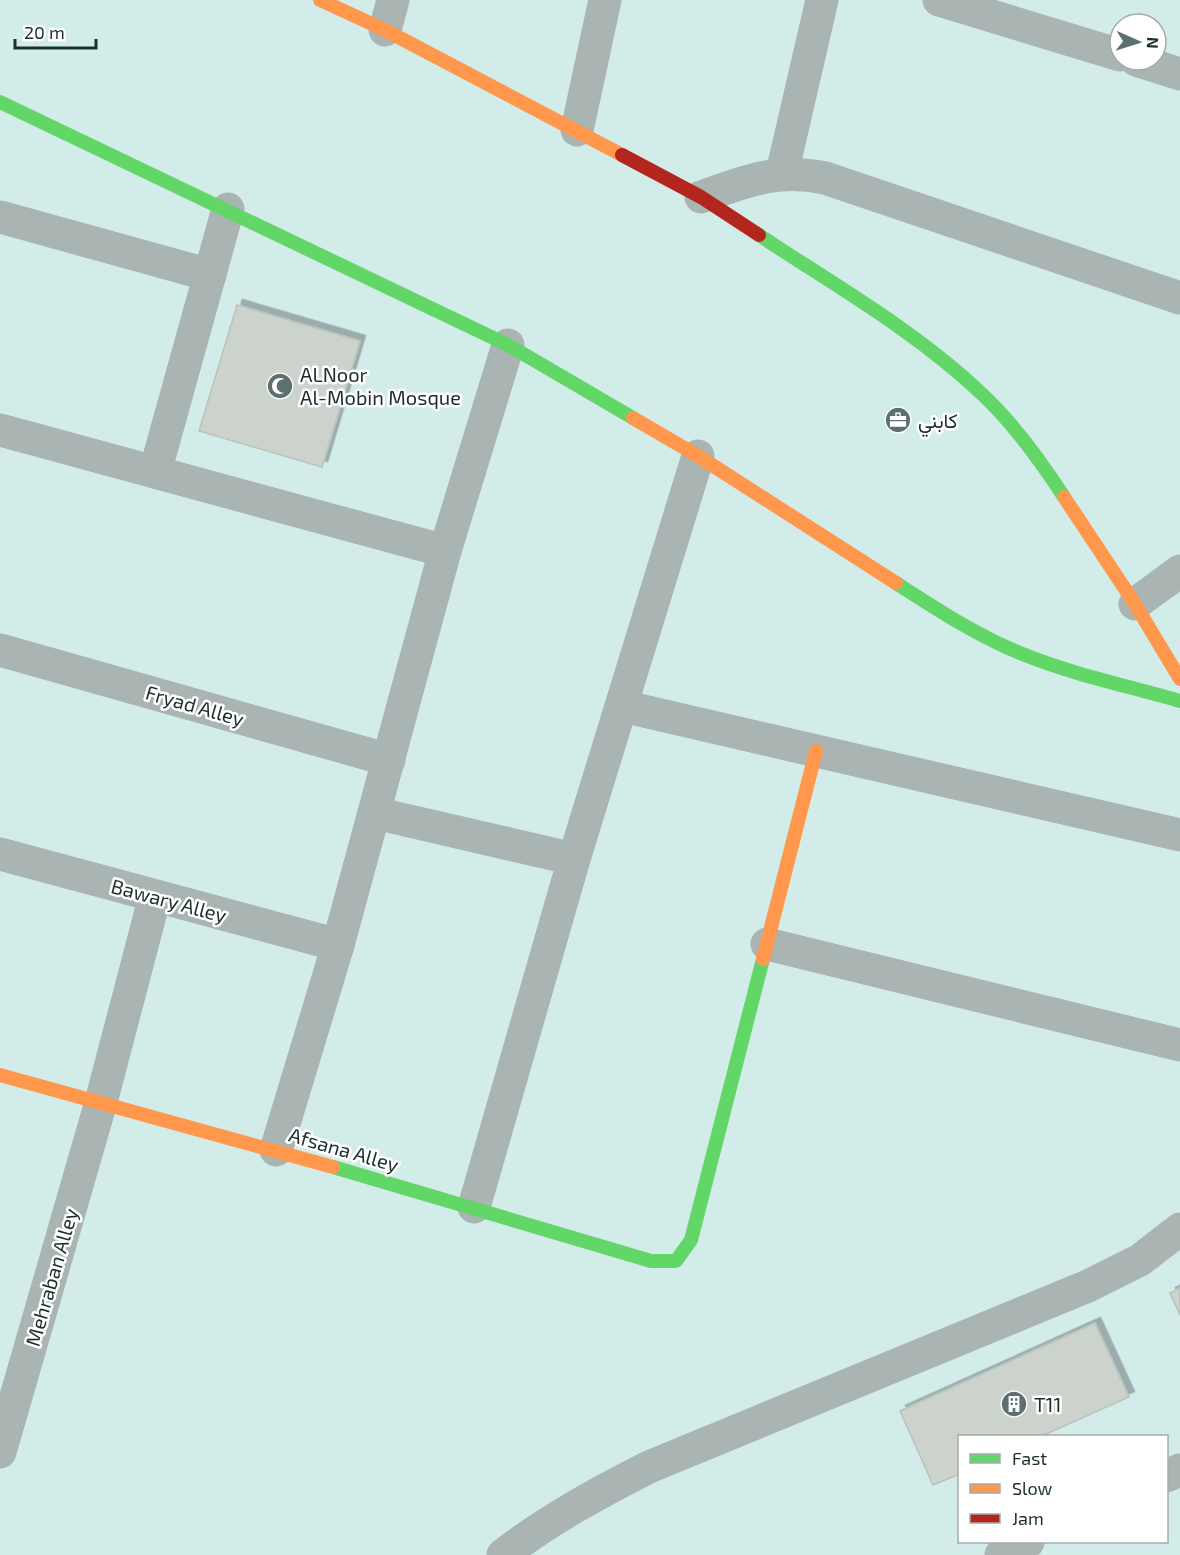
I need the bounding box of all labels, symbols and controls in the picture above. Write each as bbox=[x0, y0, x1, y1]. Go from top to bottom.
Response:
scale bar bbox=[15, 12, 96, 50]
north arrow bbox=[1108, 12, 1168, 72]
text: 20 m bbox=[24, 21, 65, 43]
text: N bbox=[1144, 37, 1163, 49]
place label: ALNoor Al-Mobin Mosque bbox=[300, 362, 461, 409]
mosque icon: ALNoor Al-Mobin Mosque bbox=[265, 371, 295, 401]
office icon: كابني bbox=[883, 405, 913, 435]
place label: كابني bbox=[918, 408, 958, 438]
street label: Fryad Alley bbox=[143, 680, 247, 731]
street label: Bawary Alley bbox=[109, 873, 230, 927]
street label: Afsana Alley bbox=[286, 1122, 402, 1176]
street label: Mehraban Alley bbox=[20, 1205, 82, 1349]
building icon: T11 bbox=[999, 1389, 1029, 1419]
place label: T11 bbox=[1034, 1392, 1062, 1416]
legend bbox=[958, 1435, 1168, 1543]
text: Fast bbox=[1012, 1447, 1047, 1469]
text: Slow bbox=[1012, 1477, 1053, 1499]
text: Jam bbox=[1012, 1507, 1044, 1529]

